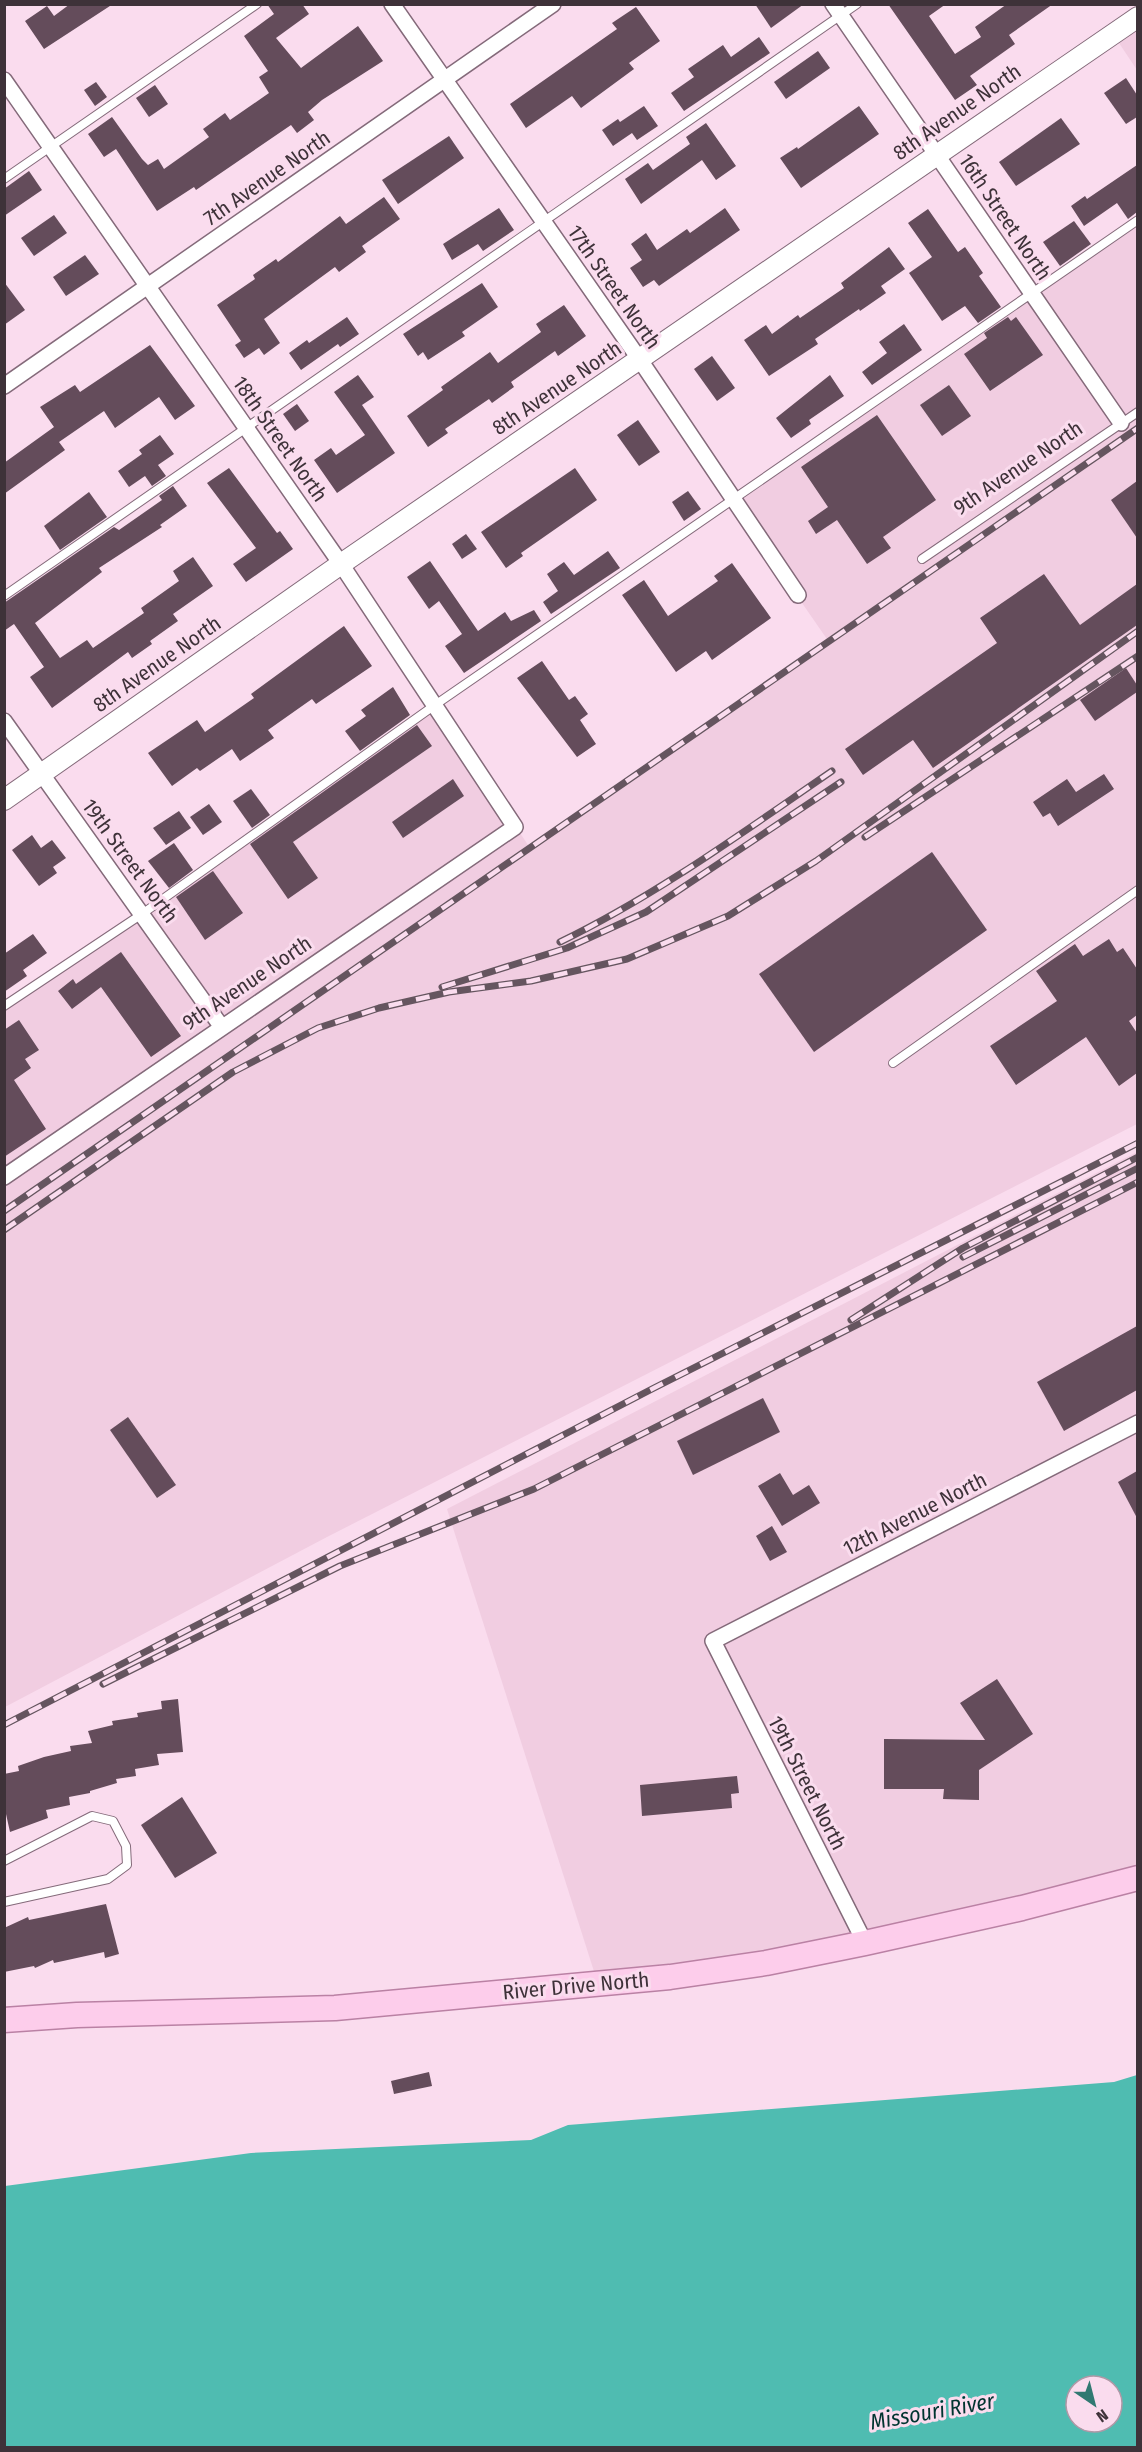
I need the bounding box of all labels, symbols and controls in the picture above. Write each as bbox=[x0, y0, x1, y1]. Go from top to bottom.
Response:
street label: 8th Avenue North bbox=[888, 58, 1026, 166]
street label: 7th Avenue North bbox=[199, 125, 335, 231]
street label: 16th Street North bbox=[953, 149, 1057, 285]
street label: 17th Street North bbox=[562, 220, 666, 354]
street label: 8th Avenue North bbox=[487, 335, 627, 441]
street label: 18th Street North bbox=[227, 371, 333, 507]
street label: 9th Avenue North bbox=[948, 415, 1088, 521]
street label: 8th Avenue North bbox=[88, 610, 226, 718]
street label: 19th Street North bbox=[76, 794, 184, 928]
street label: 9th Avenue North bbox=[177, 930, 317, 1036]
street label: 12th Avenue North bbox=[839, 1467, 991, 1561]
street label: 19th Street North bbox=[762, 1712, 852, 1854]
street label: River Drive North bbox=[502, 1967, 650, 2005]
north arrow bbox=[1064, 2374, 1124, 2434]
water label: Missouri River bbox=[868, 2387, 998, 2436]
text: N bbox=[1093, 2405, 1112, 2426]

